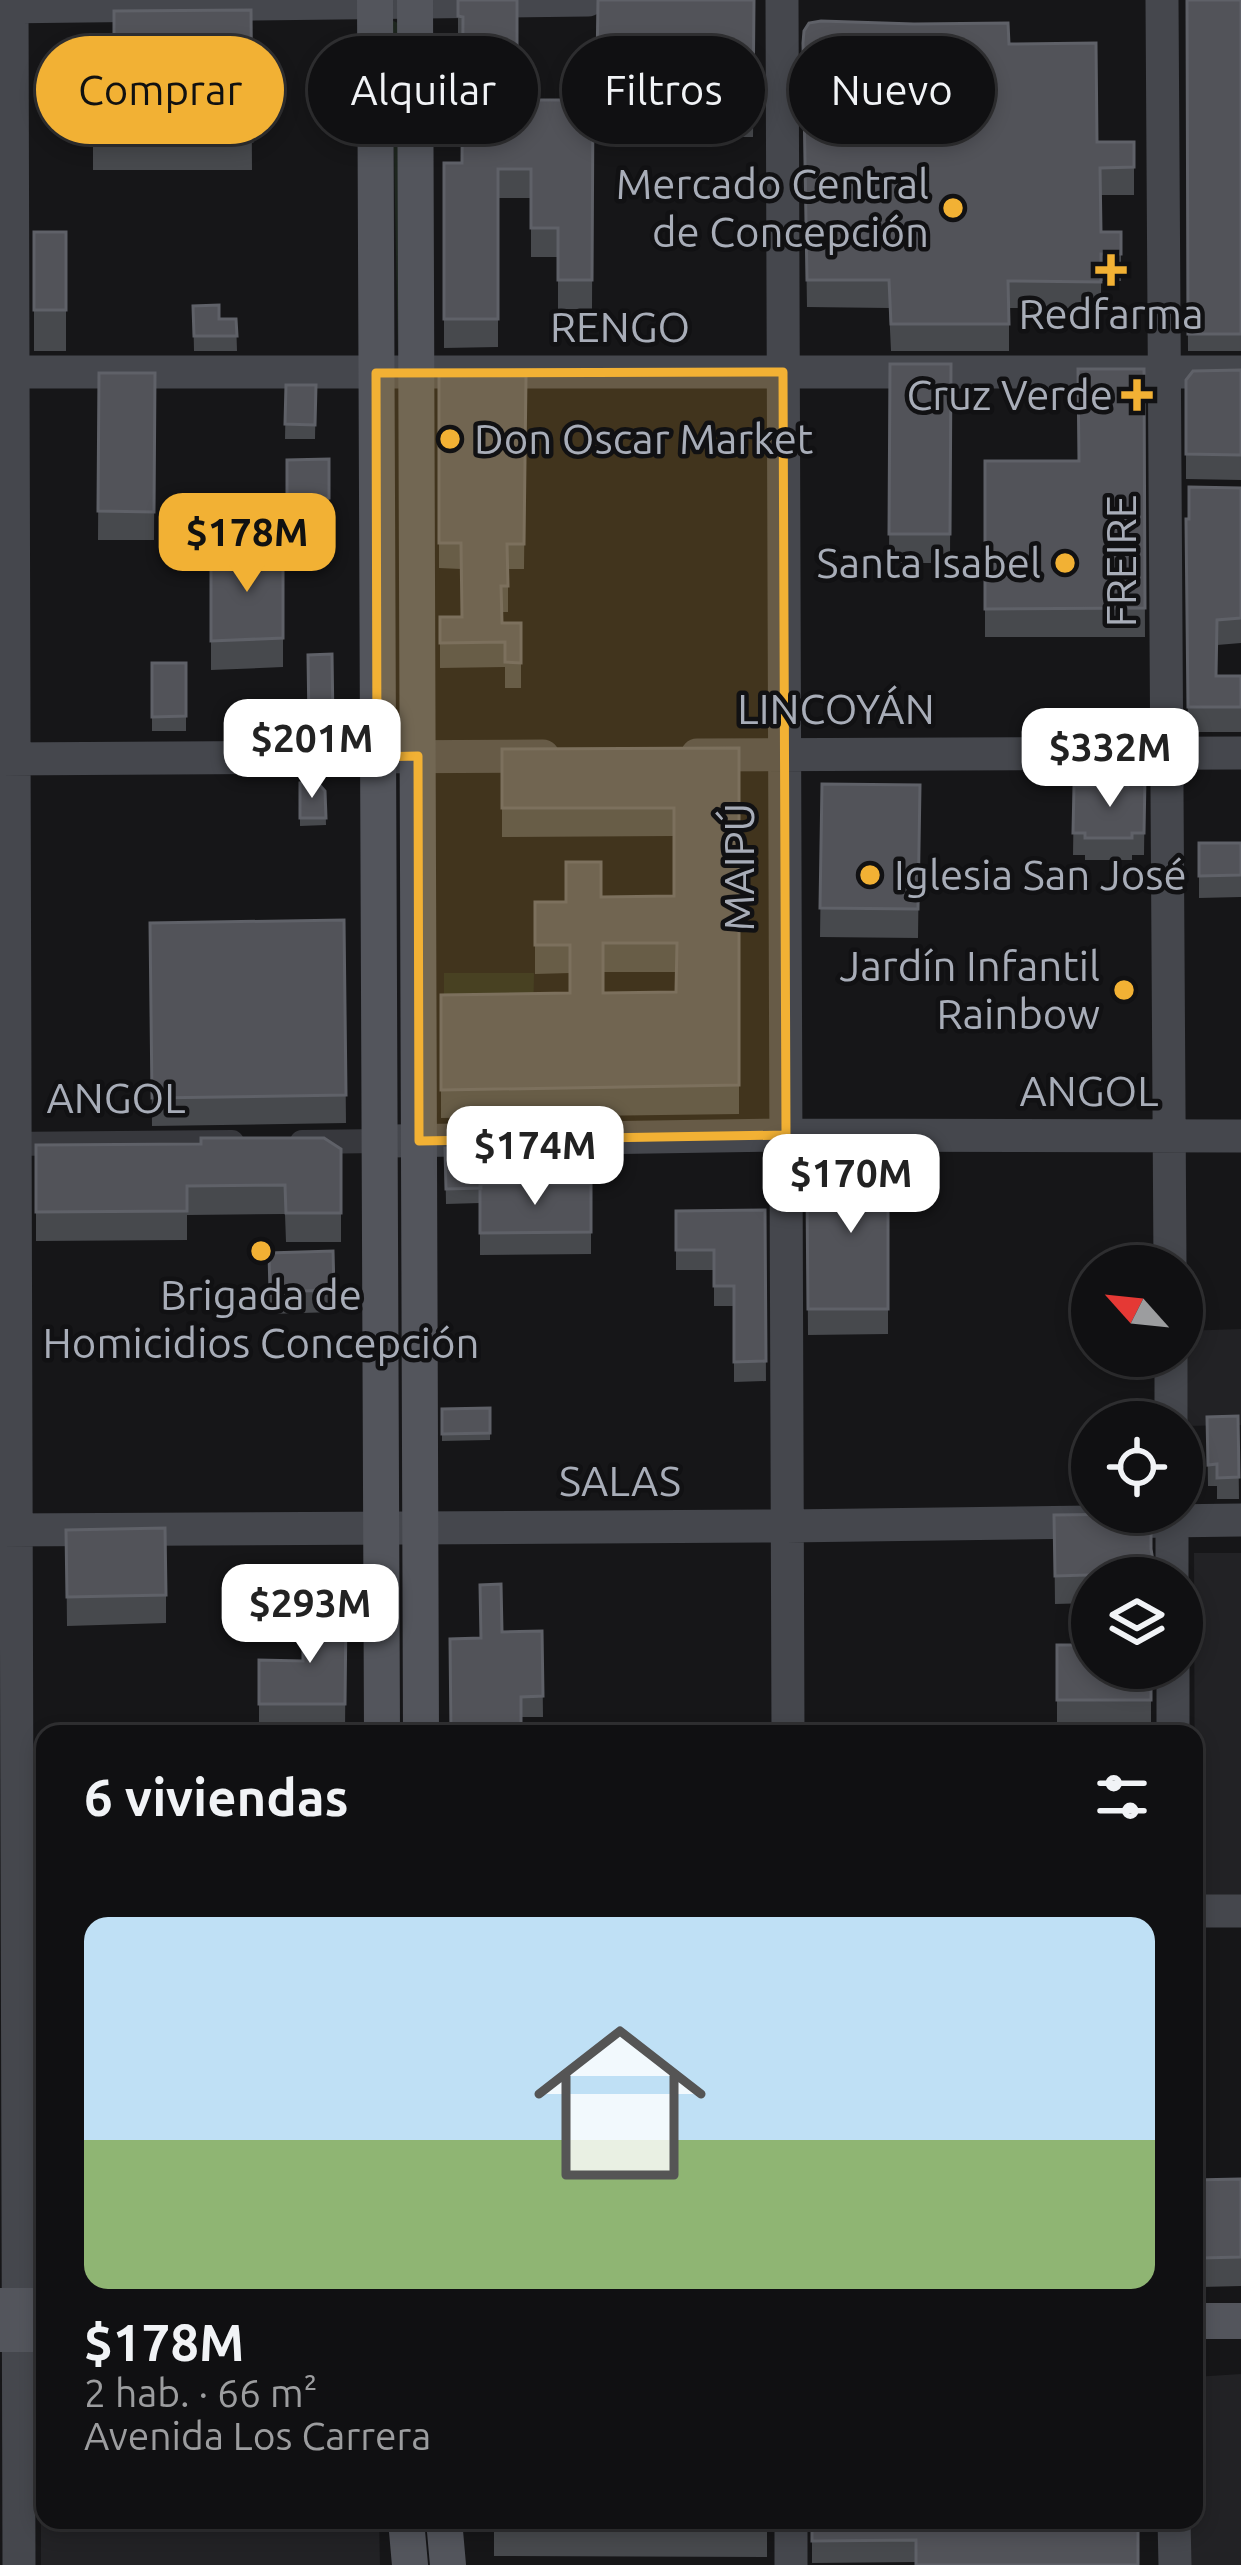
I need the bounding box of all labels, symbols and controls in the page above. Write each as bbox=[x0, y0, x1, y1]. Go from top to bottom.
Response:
chip: Comprar bbox=[36, 36, 284, 144]
chip: Alquilar bbox=[308, 36, 538, 144]
chip: Filtros bbox=[562, 36, 765, 144]
chip: Nuevo bbox=[789, 36, 995, 144]
place label: Mercado Central de Concepción bbox=[616, 160, 929, 255]
marker: Mercado Central de Concepción bbox=[940, 195, 966, 221]
marker: Redfarma bbox=[1098, 257, 1124, 283]
place label: Redfarma bbox=[1018, 290, 1204, 337]
street label: RENGO bbox=[550, 303, 690, 350]
place label: Cruz Verde bbox=[906, 371, 1113, 418]
marker: Cruz Verde bbox=[1124, 382, 1150, 408]
place label: Don Oscar Market bbox=[474, 415, 813, 462]
marker: Don Oscar Market bbox=[437, 426, 463, 452]
pin: $178M bbox=[163, 493, 331, 595]
street label: FREIRE bbox=[1097, 495, 1144, 627]
text: $178M bbox=[186, 510, 308, 553]
place label: Santa Isabel bbox=[816, 539, 1041, 586]
marker: Santa Isabel bbox=[1052, 550, 1078, 576]
street label: LINCOYÁN bbox=[737, 685, 935, 732]
pin: $201M bbox=[228, 699, 396, 801]
pin: $332M bbox=[1026, 708, 1194, 810]
text: $201M bbox=[251, 716, 373, 759]
text: $332M bbox=[1049, 725, 1171, 768]
street label: MAIPÚ bbox=[715, 803, 762, 931]
place label: Iglesia San José bbox=[894, 851, 1187, 898]
marker: Iglesia San José bbox=[857, 862, 883, 888]
place label: Jardín Infantil Rainbow bbox=[840, 942, 1100, 1037]
marker: Jardín Infantil Rainbow bbox=[1111, 977, 1137, 1003]
street label: ANGOL bbox=[1019, 1067, 1159, 1114]
street label: ANGOL bbox=[46, 1074, 186, 1121]
pin: $174M bbox=[451, 1106, 619, 1208]
text: $174M bbox=[474, 1123, 596, 1166]
pin: $170M bbox=[767, 1134, 935, 1236]
text: $170M bbox=[790, 1151, 912, 1194]
marker: Brigada de Homicidios Concepción bbox=[248, 1238, 274, 1264]
north arrow bbox=[1071, 1245, 1203, 1377]
map controls bbox=[1071, 1245, 1203, 1689]
place label: Brigada de Homicidios Concepción bbox=[43, 1271, 479, 1366]
button: locate bbox=[1071, 1401, 1203, 1533]
street label: SALAS bbox=[559, 1457, 681, 1504]
button: layers bbox=[1071, 1557, 1203, 1689]
pin: $293M bbox=[226, 1564, 394, 1666]
text: $293M bbox=[249, 1581, 371, 1624]
icon: filters bbox=[1089, 1764, 1155, 1830]
text: 6 viviendas bbox=[84, 1768, 349, 1826]
icon: home bbox=[512, 1995, 728, 2211]
text: $178M bbox=[84, 2313, 244, 2371]
text: 2 hab. · 66 m² bbox=[84, 2371, 318, 2414]
text: Avenida Los Carrera bbox=[84, 2414, 431, 2457]

